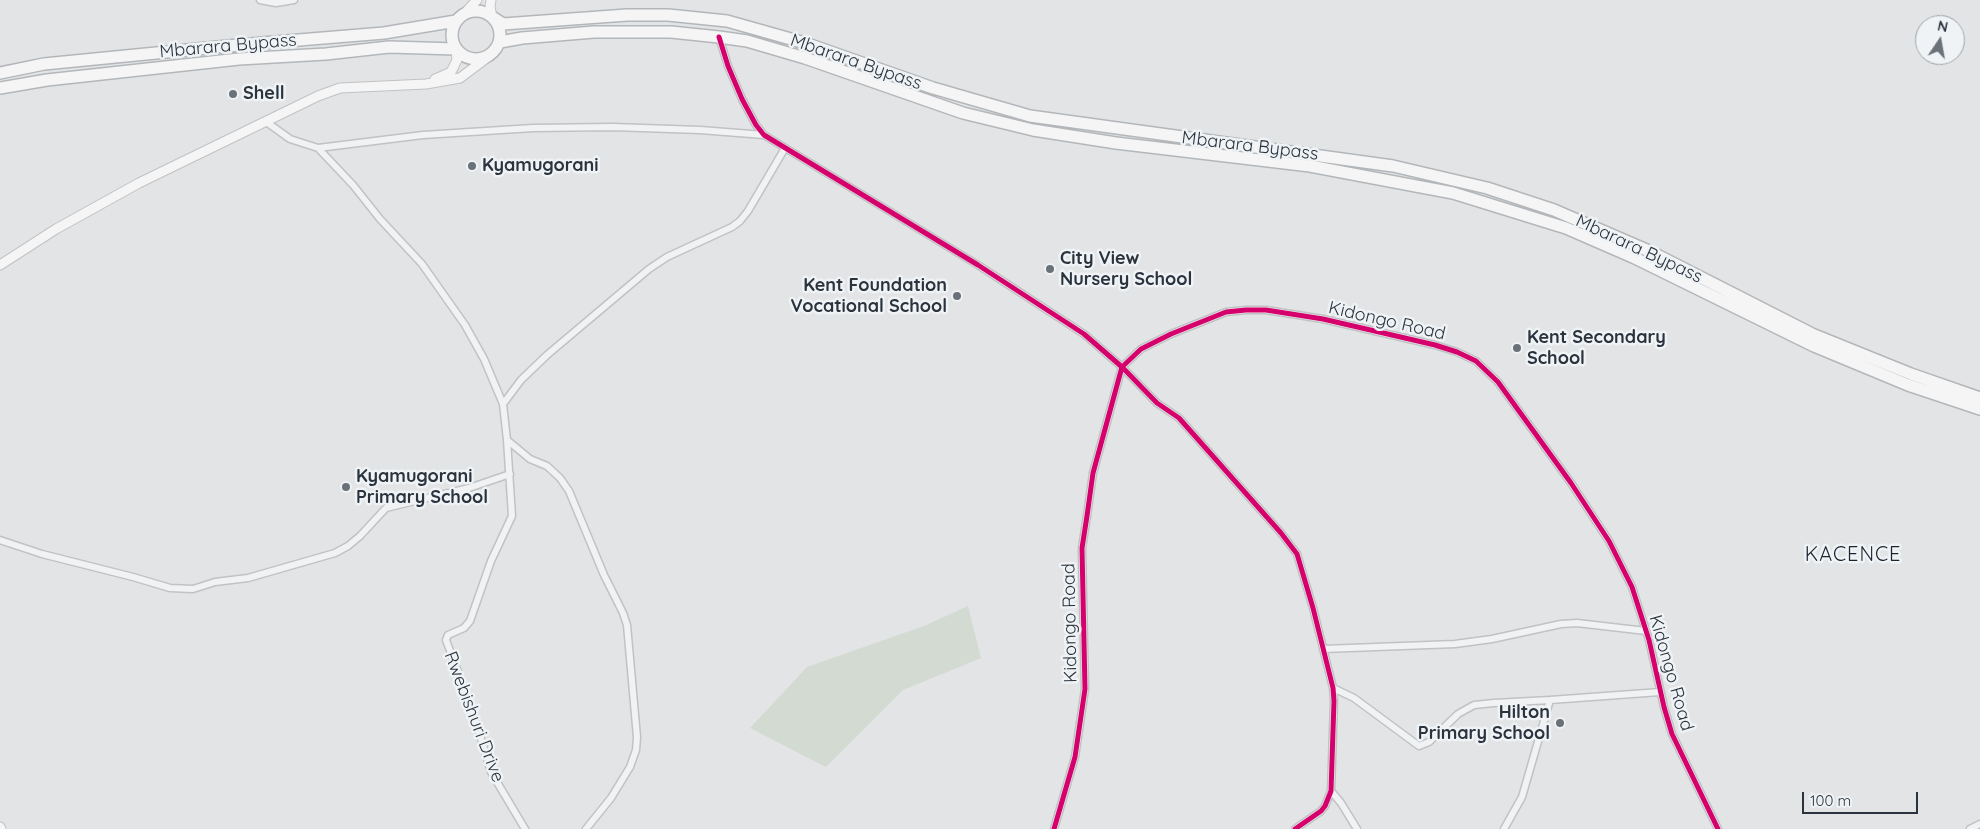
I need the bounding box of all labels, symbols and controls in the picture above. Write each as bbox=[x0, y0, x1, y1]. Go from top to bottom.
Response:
north arrow bbox=[1915, 15, 1965, 65]
text: N bbox=[1936, 16, 1950, 36]
street label: Mbarara Bypass bbox=[159, 29, 297, 63]
street label: Mbarara Bypass bbox=[787, 29, 925, 95]
place label: Shell bbox=[243, 83, 285, 105]
marker: Shell bbox=[227, 88, 239, 100]
street label: Mbarara Bypass bbox=[1180, 127, 1320, 165]
place label: Kyamugorani bbox=[482, 155, 599, 177]
marker: Kyamugorani bbox=[466, 160, 478, 172]
street label: Mbarara Bypass bbox=[1572, 210, 1706, 288]
place label: City View Nursery School bbox=[1060, 248, 1192, 290]
marker: City View Nursery School bbox=[1044, 263, 1056, 275]
place label: Kent Foundation Vocational School bbox=[791, 275, 947, 318]
marker: Kent Foundation Vocational School bbox=[951, 290, 963, 302]
street label: Kidongo Road bbox=[1326, 297, 1448, 345]
place label: Kent Secondary School bbox=[1527, 327, 1666, 369]
marker: Kent Secondary School bbox=[1511, 342, 1523, 354]
place label: Kyamugorani Primary School bbox=[356, 466, 488, 508]
marker: Kyamugorani Primary School bbox=[340, 481, 352, 493]
district label: KACENCE bbox=[1804, 543, 1902, 567]
street label: Kidongo Road bbox=[1058, 563, 1082, 683]
street label: Kidongo Road bbox=[1644, 613, 1698, 733]
street label: Rwebishuri Drive bbox=[439, 648, 509, 786]
place label: Hilton Primary School bbox=[1418, 702, 1550, 744]
marker: Hilton Primary School bbox=[1554, 717, 1566, 729]
scale bar bbox=[1805, 782, 1921, 814]
text: 100 m bbox=[1810, 791, 1851, 810]

